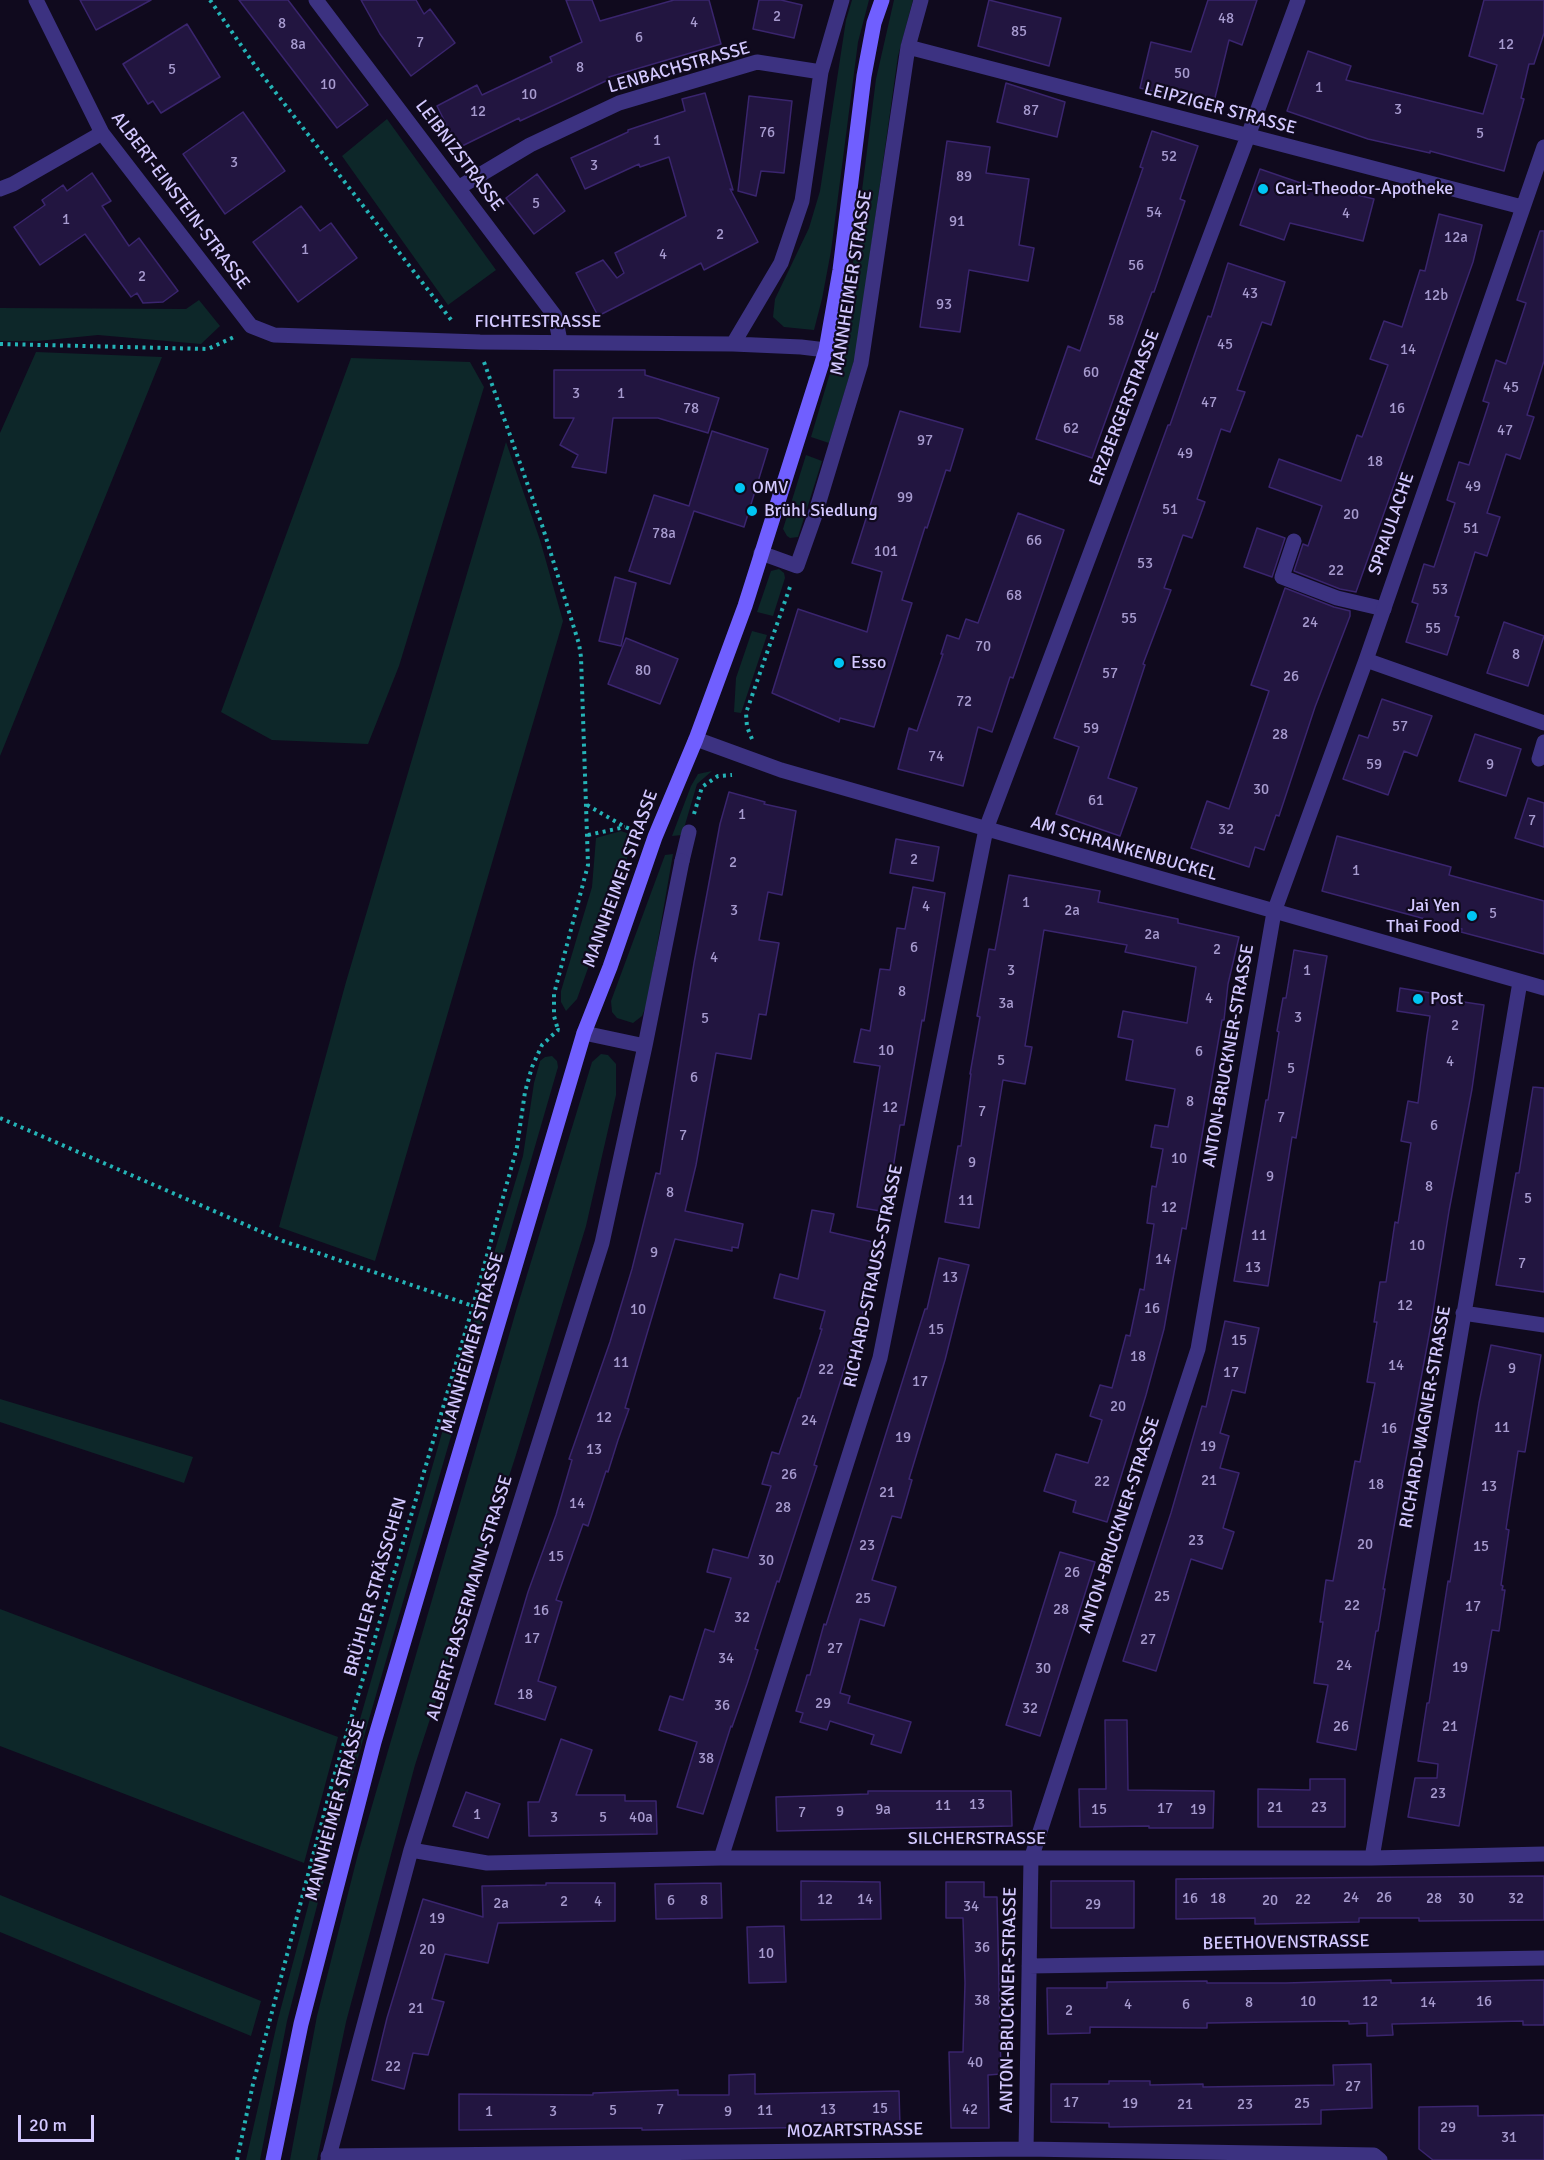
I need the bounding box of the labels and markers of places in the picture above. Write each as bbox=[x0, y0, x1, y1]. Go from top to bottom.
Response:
place label: Carl-Theodor-Apotheke bbox=[1275, 178, 1453, 200]
marker: Carl-Theodor-Apotheke bbox=[1256, 182, 1270, 196]
place label: OMV bbox=[752, 477, 788, 499]
marker: OMV bbox=[733, 481, 747, 495]
place label: Brühl Siedlung bbox=[764, 500, 878, 522]
marker: Brühl Siedlung bbox=[745, 504, 759, 518]
place label: Esso bbox=[851, 652, 886, 674]
marker: Esso bbox=[832, 656, 846, 670]
place label: Jai Yen Thai Food bbox=[1386, 895, 1460, 938]
marker: Jai Yen Thai Food bbox=[1465, 909, 1479, 923]
place label: Post bbox=[1430, 988, 1463, 1010]
marker: Post bbox=[1411, 992, 1425, 1006]

